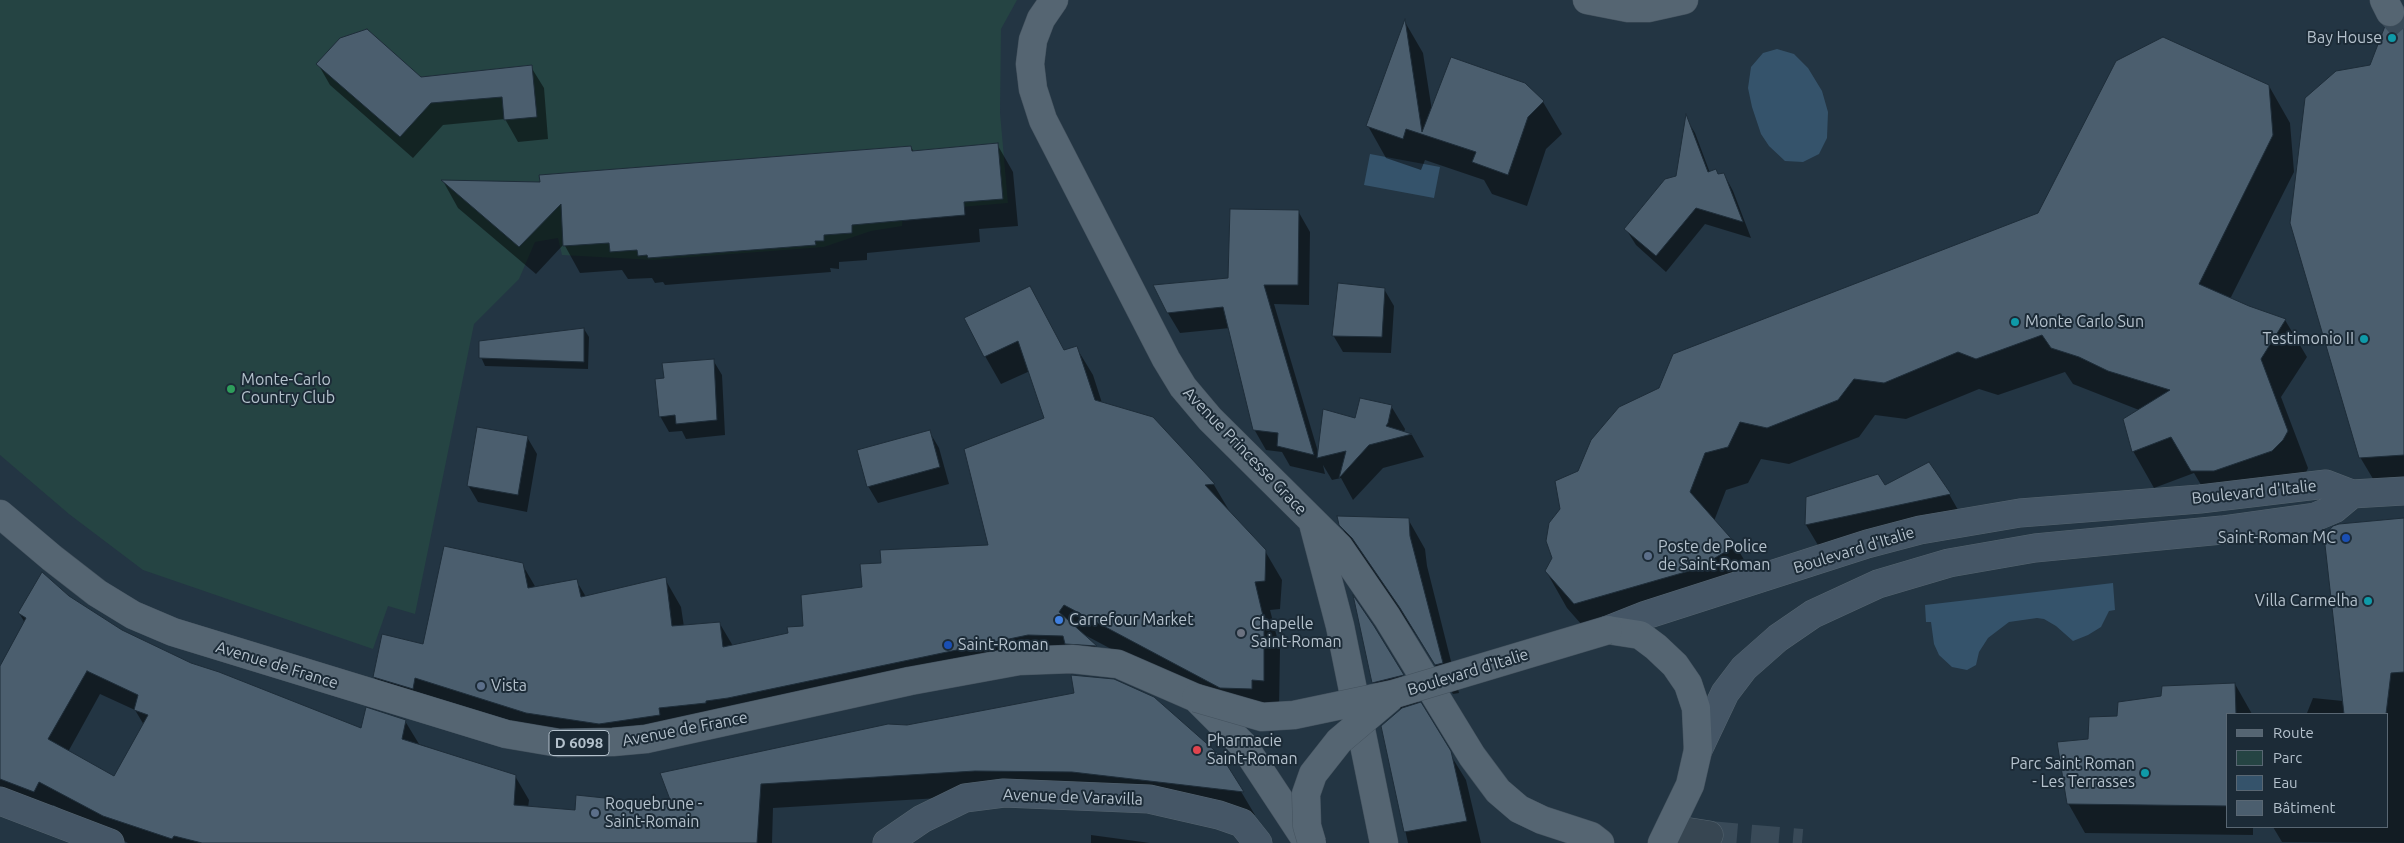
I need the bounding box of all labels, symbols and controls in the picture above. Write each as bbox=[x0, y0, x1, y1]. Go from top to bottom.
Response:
place label: Bay House bbox=[2307, 28, 2382, 48]
marker: Bay House bbox=[2386, 32, 2398, 44]
place label: Monte Carlo Sun bbox=[2025, 312, 2144, 332]
marker: Monte Carlo Sun bbox=[2009, 316, 2021, 328]
place label: Testimonio II bbox=[2263, 329, 2354, 349]
marker: Testimonio II bbox=[2358, 333, 2370, 345]
place label: Monte-Carlo Country Club bbox=[241, 370, 335, 408]
marker: Monte-Carlo Country Club bbox=[225, 383, 237, 395]
street label: Avenue Princesse Grace bbox=[1179, 383, 1311, 519]
street label: Boulevard d'Italie bbox=[2191, 476, 2317, 508]
street label: Boulevard d'Italie bbox=[1791, 522, 1917, 578]
place label: Saint-Roman MC bbox=[2218, 528, 2336, 548]
marker: Saint-Roman MC bbox=[2340, 532, 2352, 544]
place label: Poste de Police de Saint-Roman bbox=[1658, 537, 1770, 575]
marker: Poste de Police de Saint-Roman bbox=[1642, 550, 1654, 562]
place label: Villa Carmelha bbox=[2255, 591, 2358, 611]
marker: Villa Carmelha bbox=[2362, 595, 2374, 607]
place label: Carrefour Market bbox=[1069, 610, 1193, 630]
marker: Carrefour Market bbox=[1053, 614, 1065, 626]
place label: Chapelle Saint-Roman bbox=[1251, 614, 1342, 652]
marker: Chapelle Saint-Roman bbox=[1235, 627, 1247, 639]
place label: Saint-Roman bbox=[958, 635, 1049, 655]
street label: Avenue de France bbox=[213, 637, 341, 693]
marker: Saint-Roman bbox=[942, 639, 954, 651]
street label: Boulevard d'Italie bbox=[1405, 644, 1531, 700]
place label: Vista bbox=[491, 676, 527, 696]
marker: Vista bbox=[475, 680, 487, 692]
street label: Avenue de France bbox=[621, 707, 749, 751]
legend bbox=[2226, 713, 2389, 828]
text: Route bbox=[2273, 724, 2314, 741]
road number: D 6098 bbox=[549, 730, 609, 756]
place label: Pharmacie Saint-Roman bbox=[1207, 731, 1298, 769]
marker: Pharmacie Saint-Roman bbox=[1191, 744, 1203, 756]
text: Parc bbox=[2273, 749, 2302, 766]
place label: Parc Saint Roman - Les Terrasses bbox=[2010, 754, 2135, 792]
marker: Parc Saint Roman - Les Terrasses bbox=[2139, 767, 2151, 779]
text: Eau bbox=[2273, 774, 2298, 791]
street label: Avenue de Varavilla bbox=[1003, 785, 1143, 809]
place label: Roquebrune - Saint-Romain bbox=[605, 794, 702, 832]
text: Bâtiment bbox=[2273, 799, 2335, 816]
marker: Roquebrune - Saint-Romain bbox=[589, 807, 601, 819]

